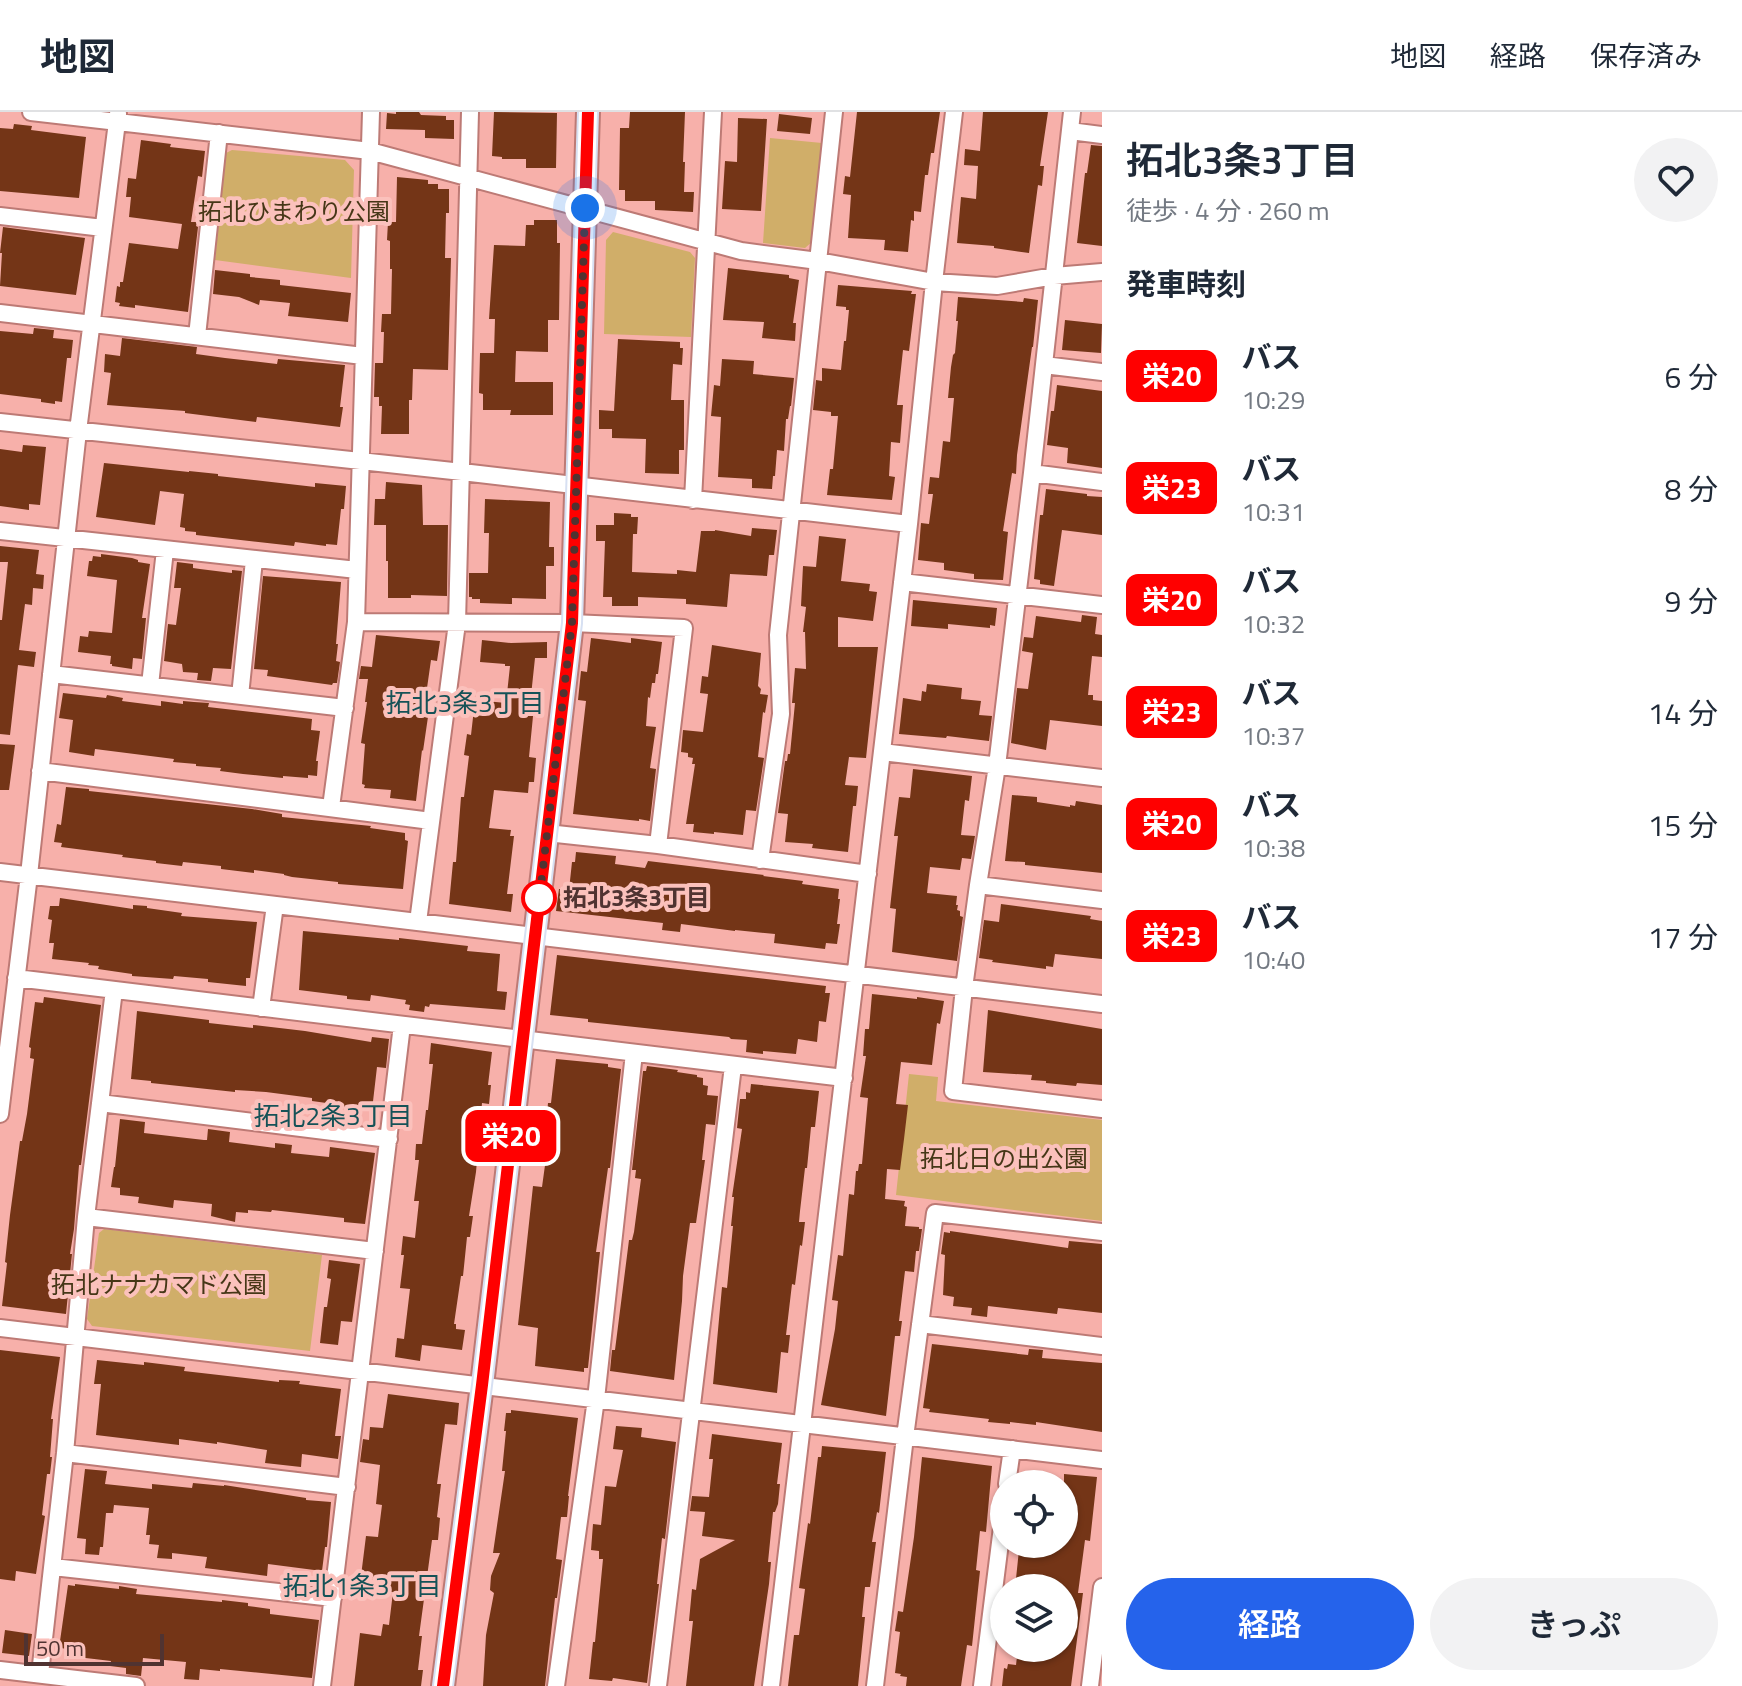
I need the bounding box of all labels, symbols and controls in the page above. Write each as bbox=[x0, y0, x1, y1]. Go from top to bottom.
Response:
text: 地図 bbox=[40, 27, 116, 85]
text: 地図 bbox=[1390, 34, 1446, 77]
text: 経路 bbox=[1490, 34, 1546, 77]
text: 保存済み bbox=[1590, 34, 1702, 77]
text: 拓北3条3丁目 bbox=[1126, 131, 1359, 189]
button: heart bbox=[1634, 138, 1718, 222]
your location bbox=[565, 188, 605, 228]
text: 徒歩 · 4 分 · 260 m bbox=[1126, 191, 1330, 230]
park label: 拓北ひまわり公園 bbox=[198, 193, 390, 229]
text: 発車時刻 bbox=[1126, 261, 1246, 307]
text: バス bbox=[1241, 334, 1301, 380]
text: 栄20 bbox=[1142, 354, 1201, 397]
text: 6 分 bbox=[1665, 354, 1718, 400]
text: 10:29 bbox=[1241, 380, 1305, 419]
text: バス bbox=[1241, 446, 1301, 492]
text: 栄23 bbox=[1142, 466, 1201, 509]
text: 8 分 bbox=[1665, 466, 1718, 512]
text: 10:31 bbox=[1241, 492, 1305, 531]
text: バス bbox=[1241, 558, 1301, 604]
text: 栄20 bbox=[1142, 578, 1201, 621]
text: 9 分 bbox=[1665, 578, 1718, 624]
text: 10:32 bbox=[1241, 604, 1305, 643]
text: バス bbox=[1241, 670, 1301, 716]
district label: 拓北3条3丁目 bbox=[385, 683, 545, 722]
text: 栄23 bbox=[1142, 690, 1201, 733]
text: 14 分 bbox=[1648, 690, 1718, 736]
text: 10:37 bbox=[1241, 716, 1305, 755]
text: バス bbox=[1241, 782, 1301, 828]
text: 栄20 bbox=[1142, 802, 1201, 845]
text: 15 分 bbox=[1648, 802, 1718, 848]
text: 10:38 bbox=[1241, 828, 1305, 867]
place label: 拓北3条3丁目 bbox=[563, 879, 710, 915]
marker: 拓北3条3丁目 bbox=[522, 881, 556, 915]
text: バス bbox=[1241, 894, 1301, 940]
text: 栄23 bbox=[1142, 914, 1201, 957]
text: 17 分 bbox=[1648, 914, 1718, 960]
text: 10:40 bbox=[1241, 940, 1305, 979]
district label: 拓北2条3丁目 bbox=[253, 1096, 413, 1135]
line badge: 栄20 bbox=[465, 1110, 557, 1162]
text: 栄20 bbox=[481, 1114, 541, 1157]
park label: 拓北日の出公園 bbox=[920, 1140, 1088, 1176]
park label: 拓北ナナカマド公園 bbox=[51, 1266, 267, 1302]
map controls bbox=[990, 1470, 1078, 1662]
button: locate bbox=[990, 1470, 1078, 1558]
district label: 拓北1条3丁目 bbox=[282, 1566, 442, 1605]
button: layers bbox=[990, 1574, 1078, 1662]
button: 経路 bbox=[1126, 1578, 1414, 1670]
button: きっぷ bbox=[1430, 1578, 1718, 1670]
scale bar bbox=[24, 1630, 164, 1666]
text: 50 m bbox=[36, 1631, 84, 1665]

